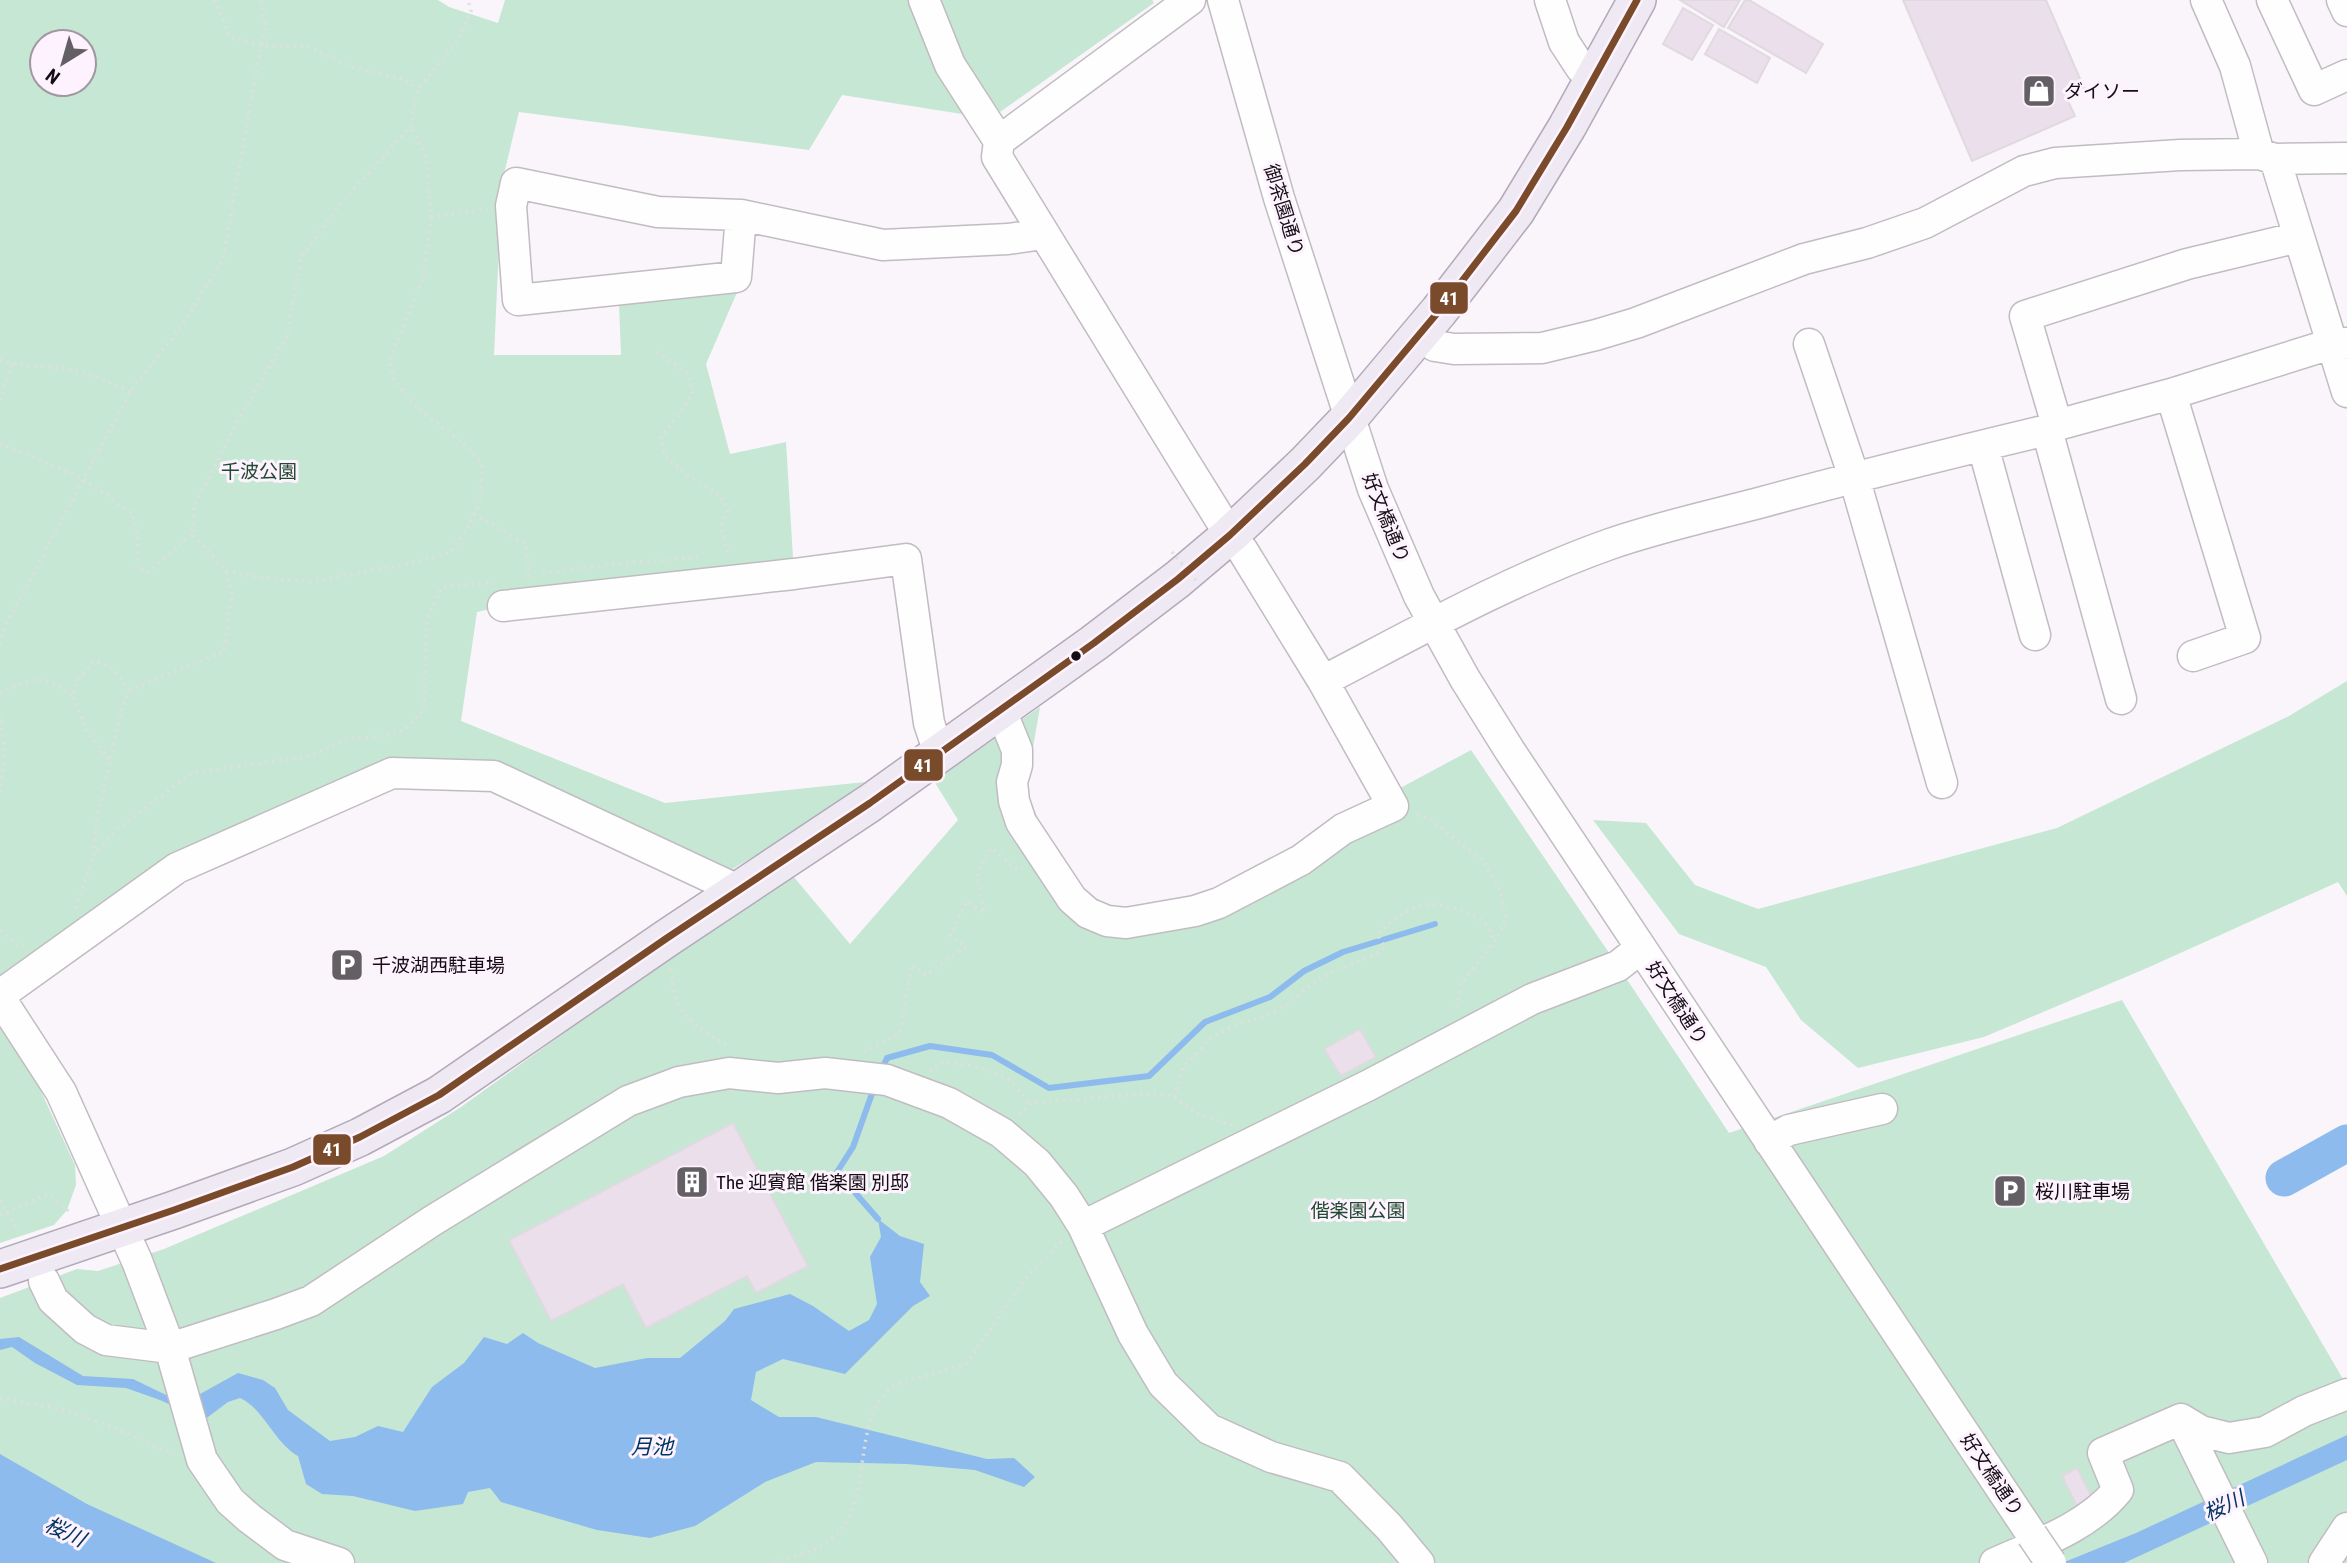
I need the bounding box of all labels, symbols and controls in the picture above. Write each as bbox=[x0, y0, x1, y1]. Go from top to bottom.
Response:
north arrow bbox=[28, 28, 98, 98]
text: N bbox=[42, 63, 65, 89]
shop icon: ダイソー bbox=[2020, 72, 2058, 110]
place label: ダイソー bbox=[2064, 80, 2140, 103]
street label: 御茶園通り bbox=[1259, 161, 1309, 259]
line badge: 41 bbox=[1429, 281, 1469, 315]
text: 41 bbox=[1439, 287, 1459, 310]
park label: 千波公園 bbox=[221, 460, 297, 483]
street label: 好文橋通り bbox=[1358, 470, 1414, 566]
unlabelled marker bbox=[1069, 649, 1083, 663]
line badge: 41 bbox=[903, 748, 944, 782]
text: 41 bbox=[913, 754, 933, 777]
parking icon: 千波湖西駐車場 bbox=[328, 946, 366, 984]
place label: 千波湖西駐車場 bbox=[372, 954, 505, 977]
street label: 好文橋通り bbox=[1641, 957, 1713, 1049]
line badge: 41 bbox=[312, 1133, 352, 1166]
text: 41 bbox=[322, 1138, 342, 1161]
building icon: The 迎賓館 偕楽園 別邸 bbox=[673, 1163, 711, 1201]
place label: The 迎賓館 偕楽園 別邸 bbox=[716, 1171, 909, 1194]
parking icon: 桜川駐車場 bbox=[1991, 1172, 2029, 1210]
place label: 桜川駐車場 bbox=[2035, 1180, 2130, 1203]
park label: 偕楽園公園 bbox=[1310, 1199, 1406, 1222]
street label: 好文橋通り bbox=[1956, 1429, 2028, 1521]
water label: 月池 bbox=[631, 1435, 675, 1459]
water label: 桜川 bbox=[2200, 1485, 2250, 1526]
water label: 桜川 bbox=[41, 1512, 91, 1553]

